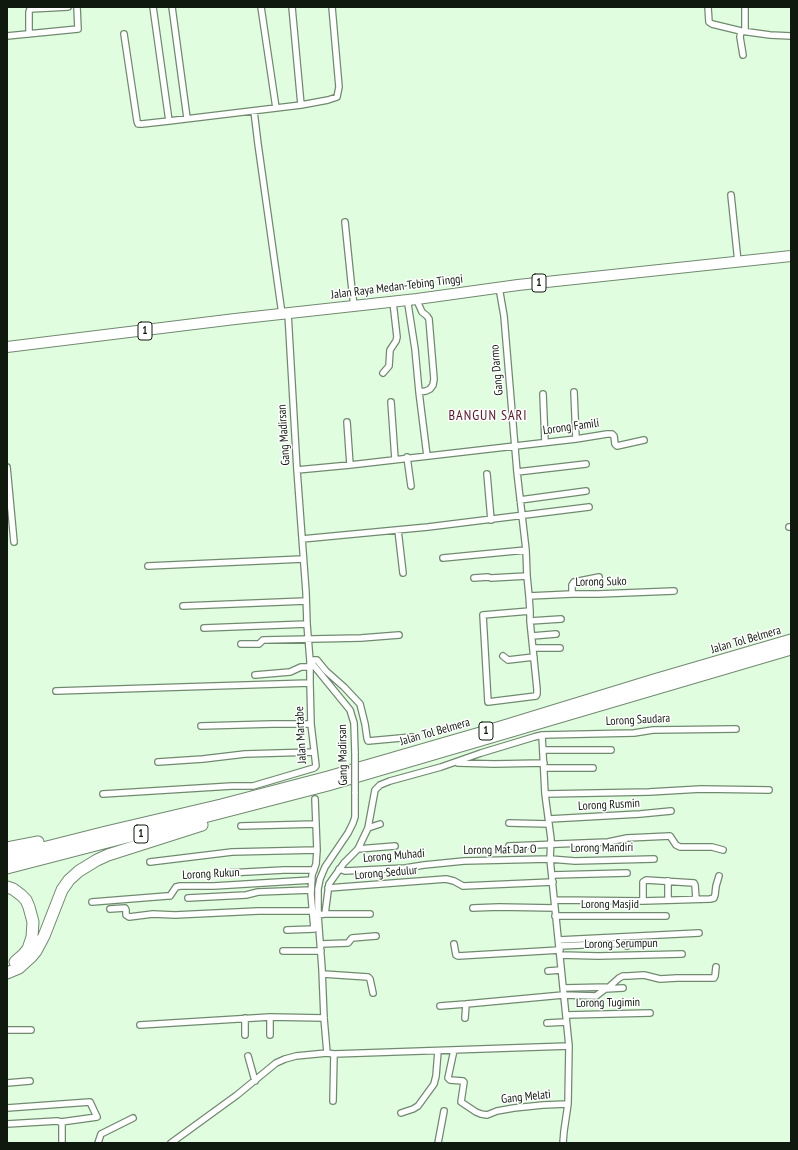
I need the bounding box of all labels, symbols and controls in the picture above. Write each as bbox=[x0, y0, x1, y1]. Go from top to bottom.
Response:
street label: Jalan Raya Medan-Tebing Tinggi bbox=[330, 272, 464, 302]
road number: 1 bbox=[532, 274, 546, 292]
road number: 1 bbox=[138, 322, 152, 340]
street label: Gang Darmo bbox=[488, 344, 506, 396]
street label: Gang Madirsan bbox=[275, 404, 293, 466]
district label: BANGUN SARI bbox=[448, 408, 528, 424]
street label: Lorong Famili bbox=[542, 416, 600, 438]
street label: Lorong Suko bbox=[575, 574, 627, 590]
street label: Jalan Tol Belmera bbox=[709, 623, 783, 657]
street label: Jalan Martabe bbox=[292, 706, 310, 764]
street label: Lorong Saudara bbox=[606, 711, 670, 729]
street label: Jalan Tol Belmera bbox=[398, 715, 472, 749]
road number: 1 bbox=[479, 722, 493, 740]
street label: Gang Madirsan bbox=[335, 724, 351, 786]
street label: Lorong Rusmin bbox=[578, 796, 640, 814]
road number: 1 bbox=[134, 825, 148, 843]
street label: Lorong Mandiri bbox=[571, 840, 633, 856]
street label: Lorong Mat Dar O bbox=[463, 842, 537, 858]
street label: Lorong Muhadi bbox=[363, 846, 425, 866]
street label: Lorong Sedulur bbox=[354, 863, 418, 883]
street label: Lorong Rukun bbox=[182, 865, 240, 883]
street label: Lorong Masjid bbox=[581, 898, 639, 912]
street label: Lorong Serumpun bbox=[584, 936, 658, 952]
street label: Lorong Tugimin bbox=[576, 995, 640, 1011]
street label: Gang Melati bbox=[500, 1087, 552, 1107]

